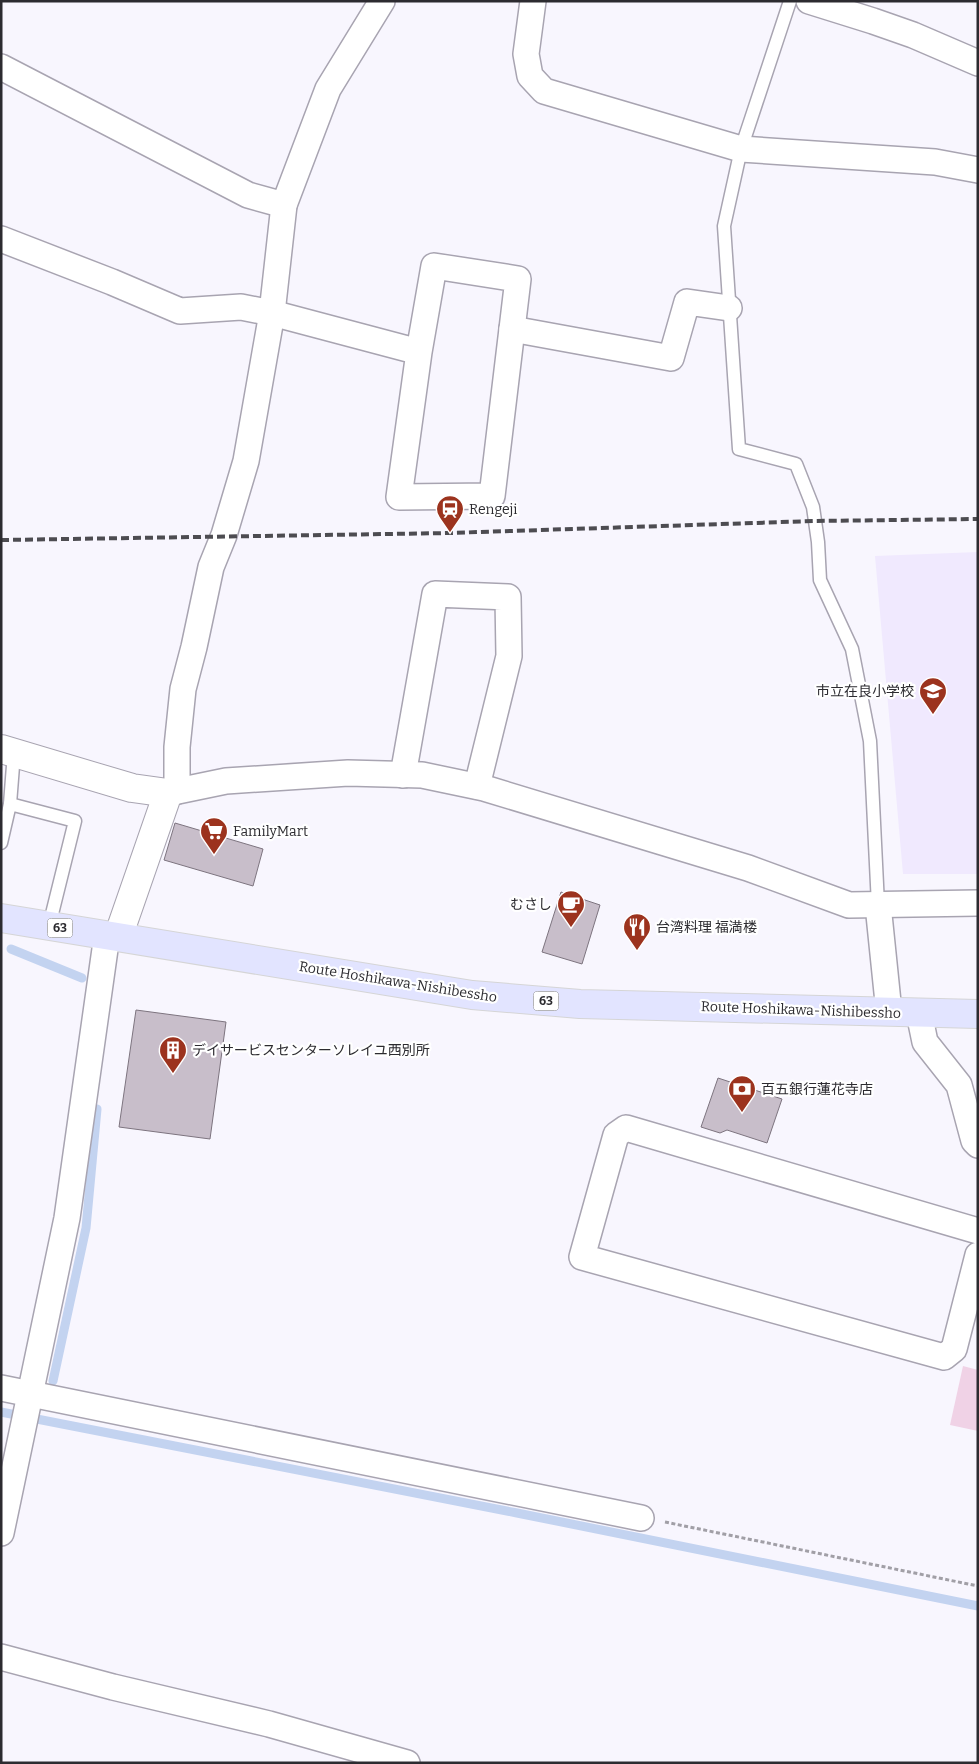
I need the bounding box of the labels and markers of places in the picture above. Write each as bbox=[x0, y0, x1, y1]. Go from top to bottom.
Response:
station icon: Rengeji bbox=[435, 494, 465, 533]
place label: Rengeji bbox=[469, 501, 517, 518]
school or university icon: 市立在良小学校 bbox=[918, 676, 948, 715]
place label: 市立在良小学校 bbox=[816, 683, 914, 700]
supermarket icon: FamilyMart bbox=[199, 816, 229, 855]
place label: FamilyMart bbox=[233, 823, 308, 840]
cafe icon: むさし bbox=[556, 889, 586, 928]
place label: むさし bbox=[510, 896, 552, 913]
restaurant icon: 台湾料理 福満楼 bbox=[622, 912, 652, 951]
place label: 台湾料理 福満楼 bbox=[656, 919, 758, 936]
building icon: デイサービスセンターソレイユ西別所 bbox=[158, 1035, 188, 1074]
place label: デイサービスセンターソレイユ西別所 bbox=[192, 1042, 430, 1059]
bank icon: 百五銀行蓮花寺店 bbox=[727, 1074, 757, 1113]
place label: 百五銀行蓮花寺店 bbox=[761, 1081, 873, 1098]

